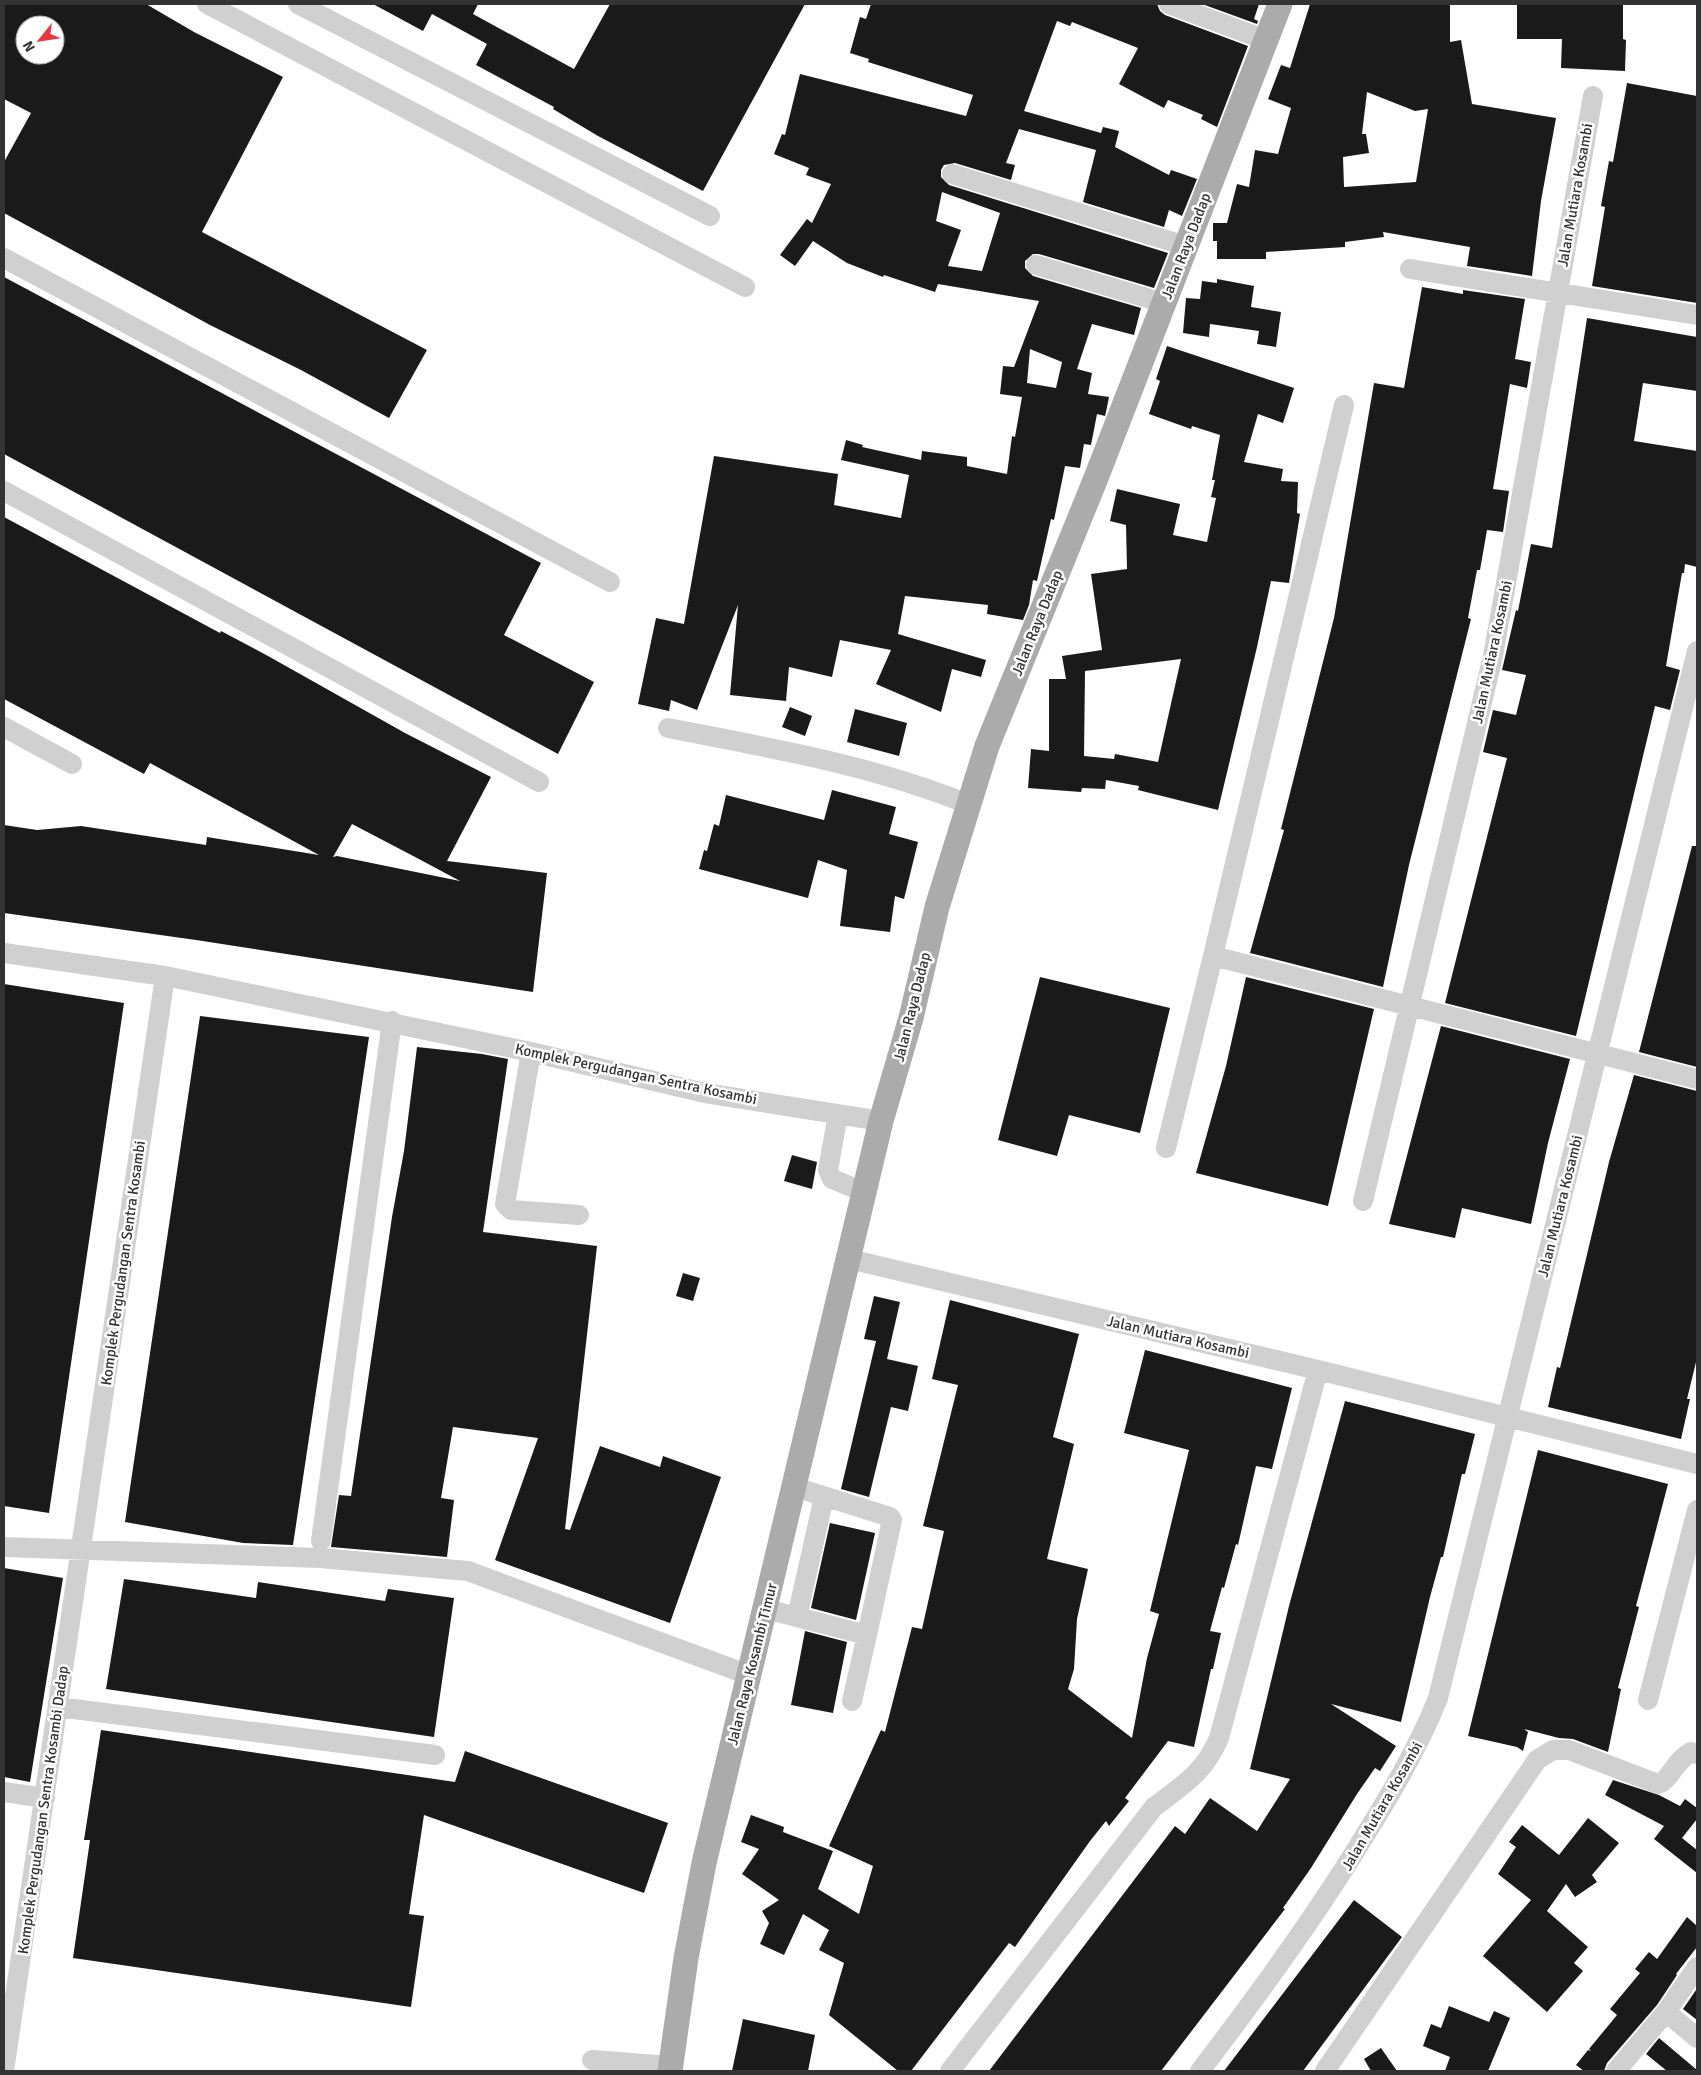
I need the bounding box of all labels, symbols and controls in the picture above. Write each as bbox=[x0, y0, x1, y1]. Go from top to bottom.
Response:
north arrow bbox=[15, 15, 65, 65]
text: N bbox=[19, 38, 39, 55]
street label: Jalan Mutiara Kosambi bbox=[1553, 122, 1597, 268]
street label: Jalan Raya Dadap bbox=[1158, 190, 1215, 302]
street label: Jalan Raya Dadap bbox=[1008, 568, 1066, 678]
street label: Jalan Mutiara Kosambi bbox=[1468, 579, 1516, 725]
street label: Jalan Raya Dadap bbox=[890, 950, 934, 1064]
street label: Komplek Pergudangan Sentra Kosambi bbox=[513, 1040, 759, 1108]
street label: Jalan Mutiara Kosambi bbox=[1534, 1133, 1586, 1279]
street label: Komplek Pergudangan Sentra Kosambi bbox=[97, 1139, 149, 1387]
street label: Jalan Mutiara Kosambi bbox=[1105, 1312, 1251, 1362]
street label: Jalan Raya Kosambi Timur bbox=[723, 1581, 781, 1747]
street label: Komplek Pergudangan Sentra Kosambi Dadap bbox=[14, 1665, 72, 1955]
street label: Jalan Mutiara Kosambi bbox=[1338, 1738, 1426, 1874]

